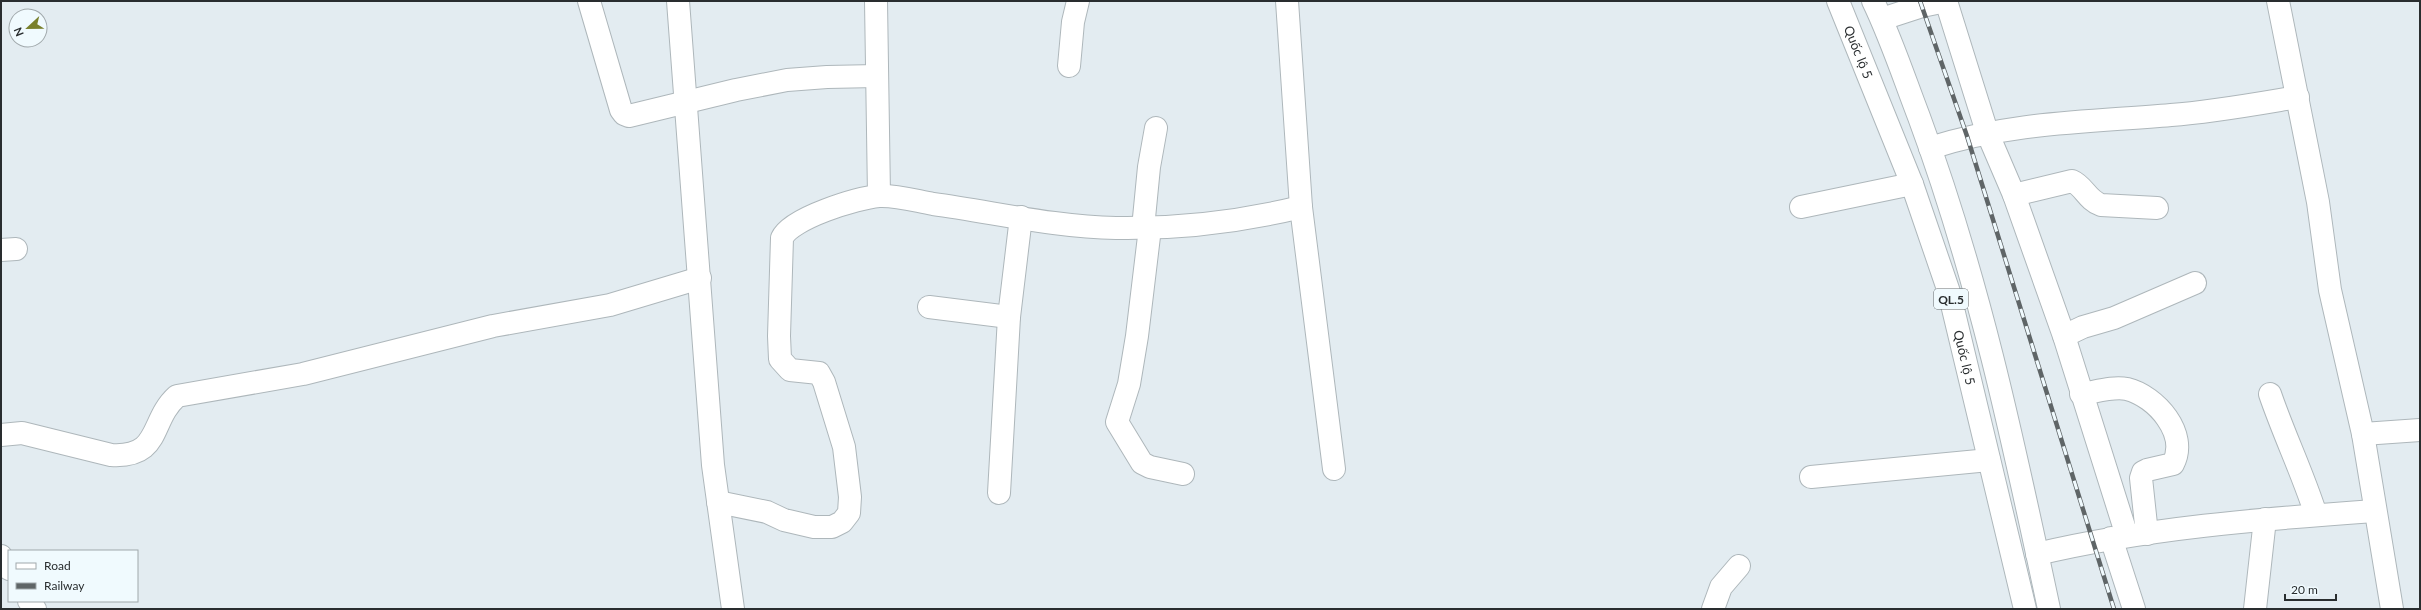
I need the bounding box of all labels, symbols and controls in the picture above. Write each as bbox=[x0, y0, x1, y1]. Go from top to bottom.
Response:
north arrow bbox=[8, 8, 48, 48]
street label: Quốc lộ 5 bbox=[1841, 23, 1876, 81]
text: N bbox=[11, 26, 26, 38]
road number: QL.5 bbox=[1934, 289, 1968, 309]
street label: Quốc lộ 5 bbox=[1950, 329, 1979, 387]
legend bbox=[8, 550, 138, 602]
text: Road bbox=[44, 558, 71, 573]
scale bar bbox=[2285, 576, 2336, 602]
text: Railway bbox=[44, 578, 85, 593]
text: 20 m bbox=[2291, 582, 2318, 597]

